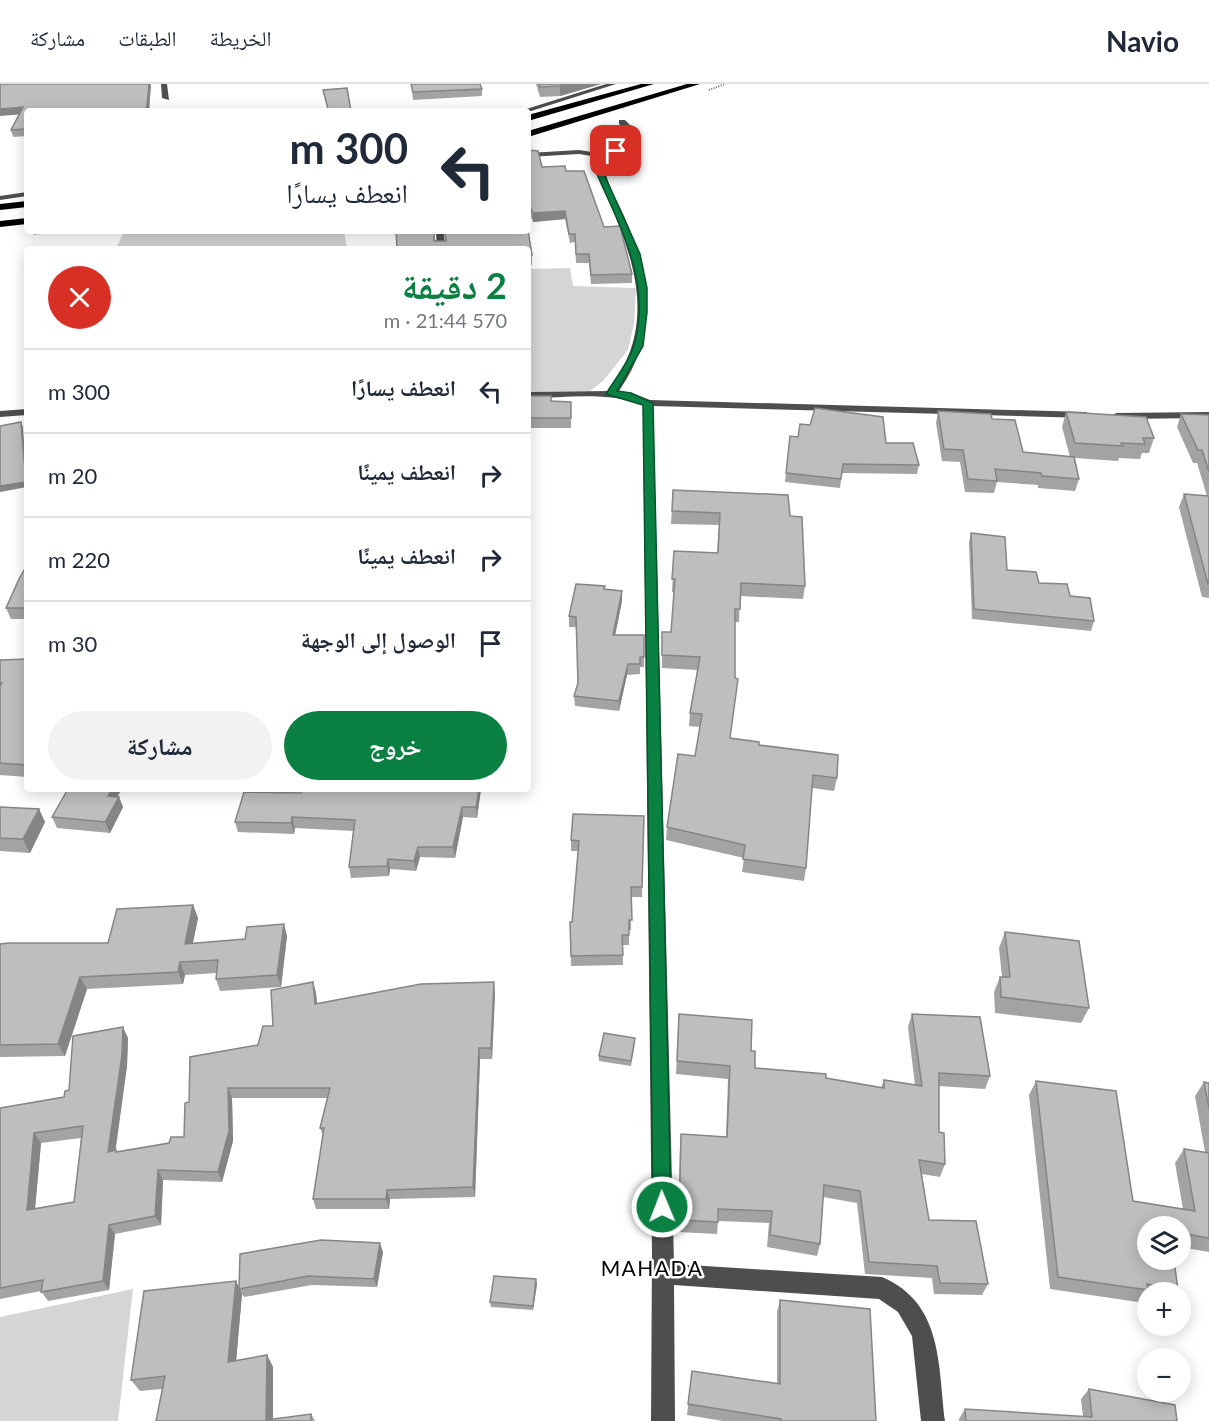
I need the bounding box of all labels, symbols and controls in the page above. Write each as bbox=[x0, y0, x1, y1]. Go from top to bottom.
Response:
text: Navio bbox=[1106, 24, 1179, 58]
text: مشاركة bbox=[30, 25, 85, 50]
text: الطبقات bbox=[118, 25, 177, 50]
text: الخريطة bbox=[210, 25, 271, 50]
text: 300 m bbox=[290, 123, 408, 173]
pin bbox=[590, 125, 641, 176]
icon: left bbox=[429, 132, 507, 210]
icon: arrive bbox=[599, 134, 632, 167]
text: انعطف يسارًا bbox=[286, 176, 408, 209]
text: 2 دقيقة bbox=[402, 263, 507, 307]
button: close bbox=[48, 266, 111, 329]
text: 570 m · 21:44 bbox=[384, 308, 507, 332]
text: انعطف يسارًا bbox=[351, 374, 456, 401]
icon: left bbox=[474, 375, 507, 408]
text: 300 m bbox=[48, 378, 110, 405]
text: انعطف يمينًا bbox=[357, 458, 456, 485]
icon: right bbox=[474, 459, 507, 492]
text: 20 m bbox=[48, 462, 97, 489]
text: انعطف يمينًا bbox=[357, 542, 456, 569]
icon: right bbox=[474, 543, 507, 576]
text: 220 m bbox=[48, 546, 110, 573]
text: الوصول إلى الوجهة bbox=[301, 626, 456, 653]
icon: arrive bbox=[474, 627, 507, 660]
text: 30 m bbox=[48, 630, 97, 657]
button: مشاركة bbox=[48, 711, 272, 780]
button: خروج bbox=[284, 711, 507, 780]
position arrow bbox=[630, 1175, 694, 1239]
map controls bbox=[1137, 1216, 1191, 1402]
button: layers bbox=[1137, 1216, 1191, 1270]
district label: MAHADA bbox=[601, 1255, 703, 1280]
button: + bbox=[1137, 1282, 1191, 1336]
button: − bbox=[1137, 1348, 1191, 1402]

